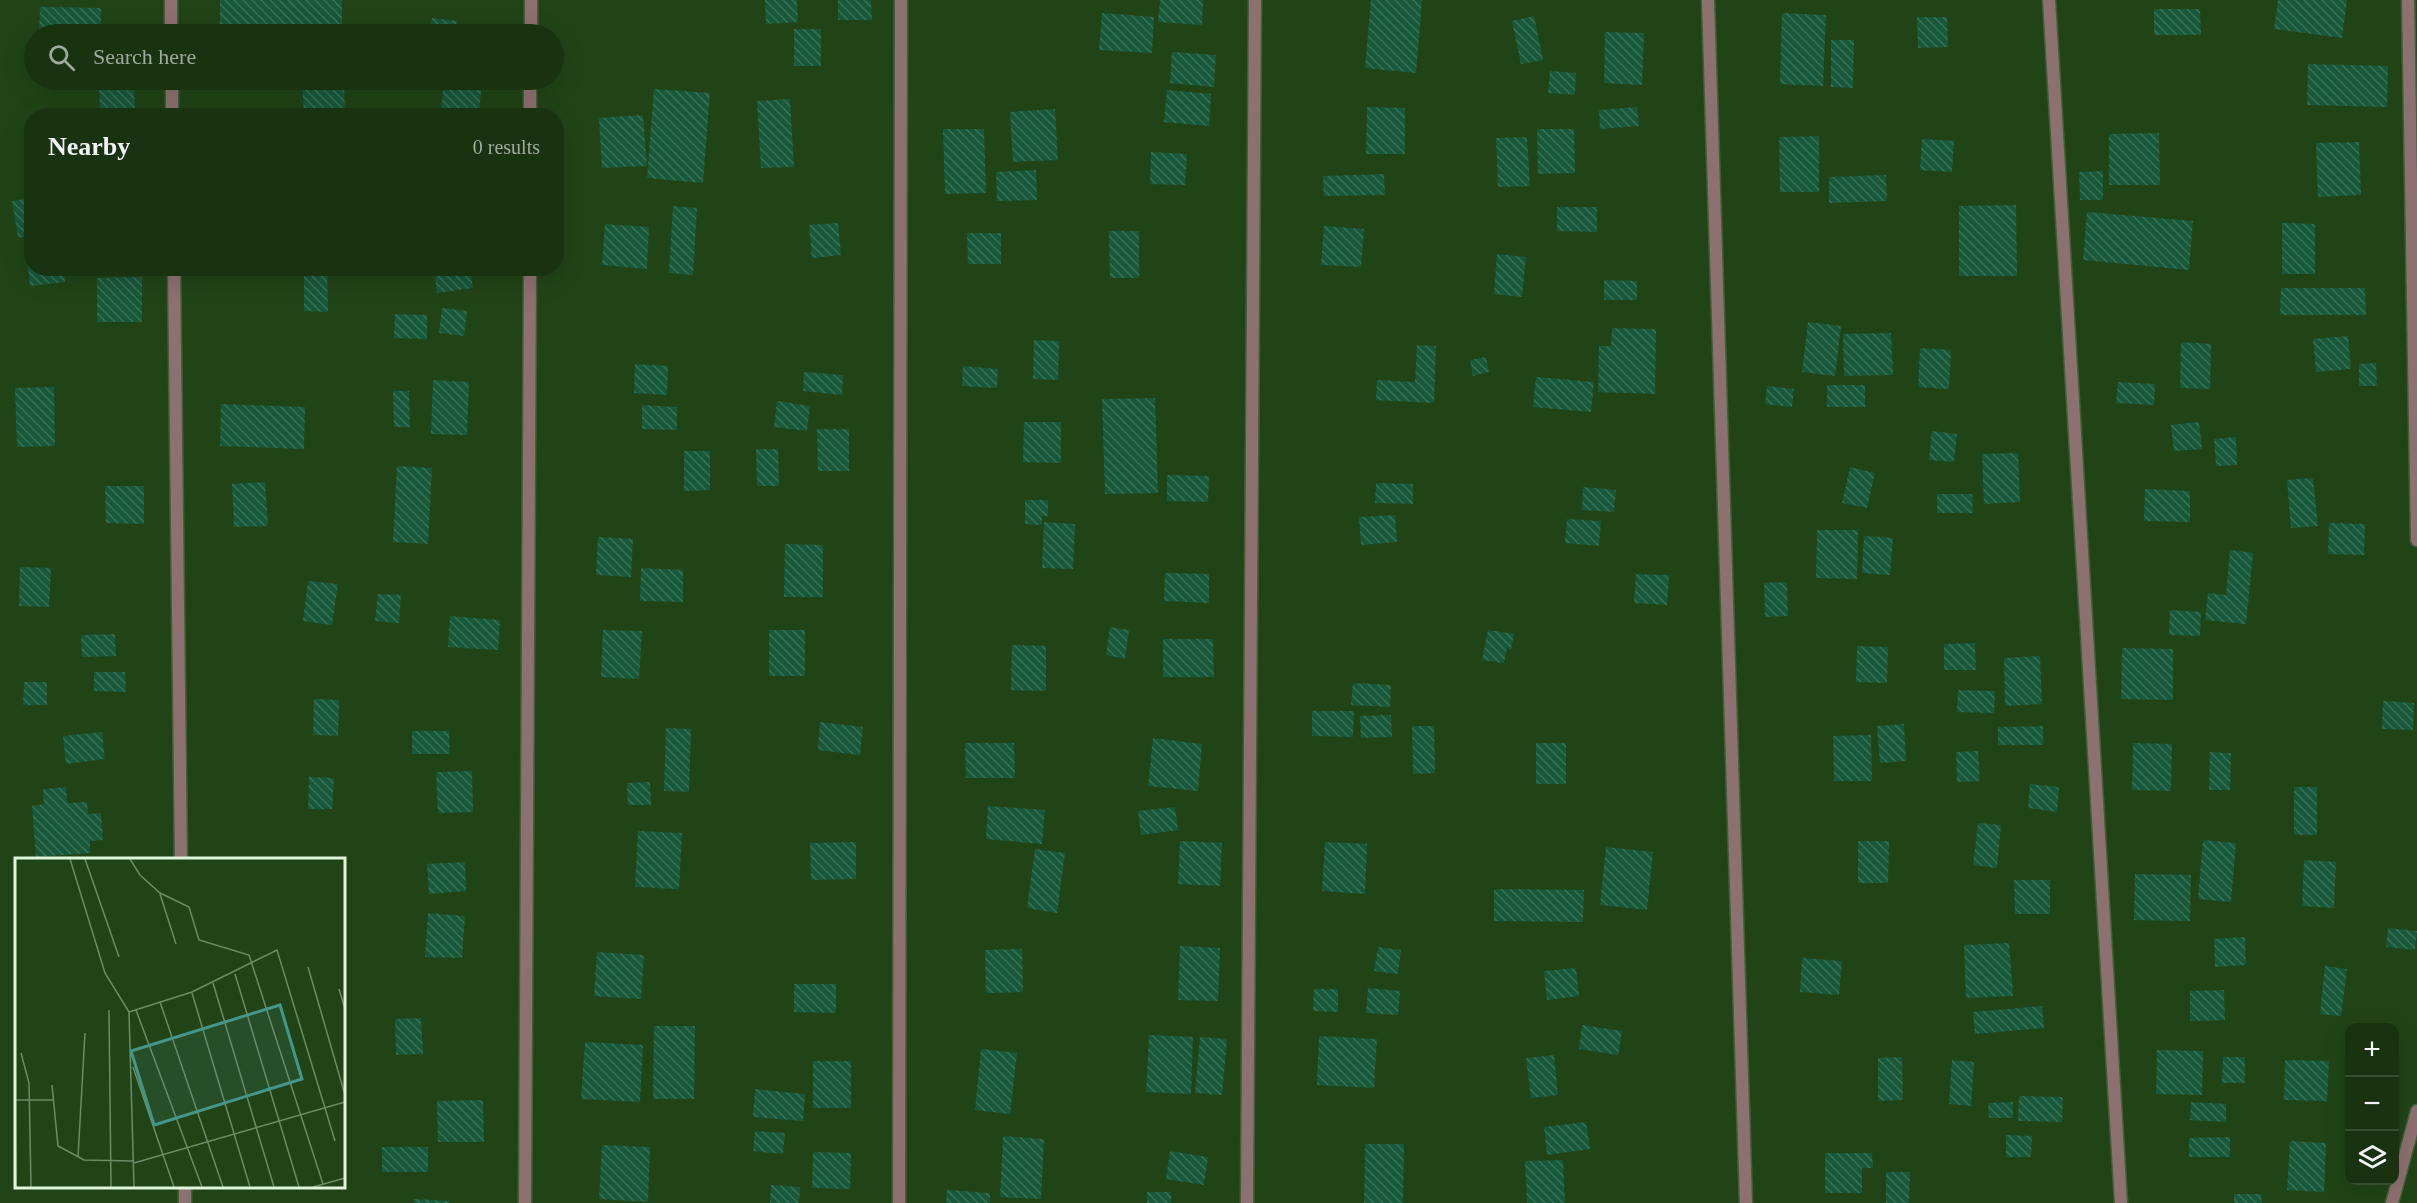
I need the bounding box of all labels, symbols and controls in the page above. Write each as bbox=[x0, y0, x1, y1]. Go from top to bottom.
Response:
search box bbox=[24, 24, 564, 90]
icon: search bbox=[45, 41, 78, 74]
text: Search here bbox=[93, 44, 196, 69]
text: Nearby bbox=[48, 132, 130, 161]
text: 0 results bbox=[473, 136, 540, 158]
inset map bbox=[15, 858, 345, 1188]
map controls bbox=[2345, 1023, 2399, 1185]
button: + bbox=[2345, 1023, 2399, 1077]
button: − bbox=[2345, 1077, 2399, 1131]
button: layers bbox=[2345, 1131, 2399, 1185]

